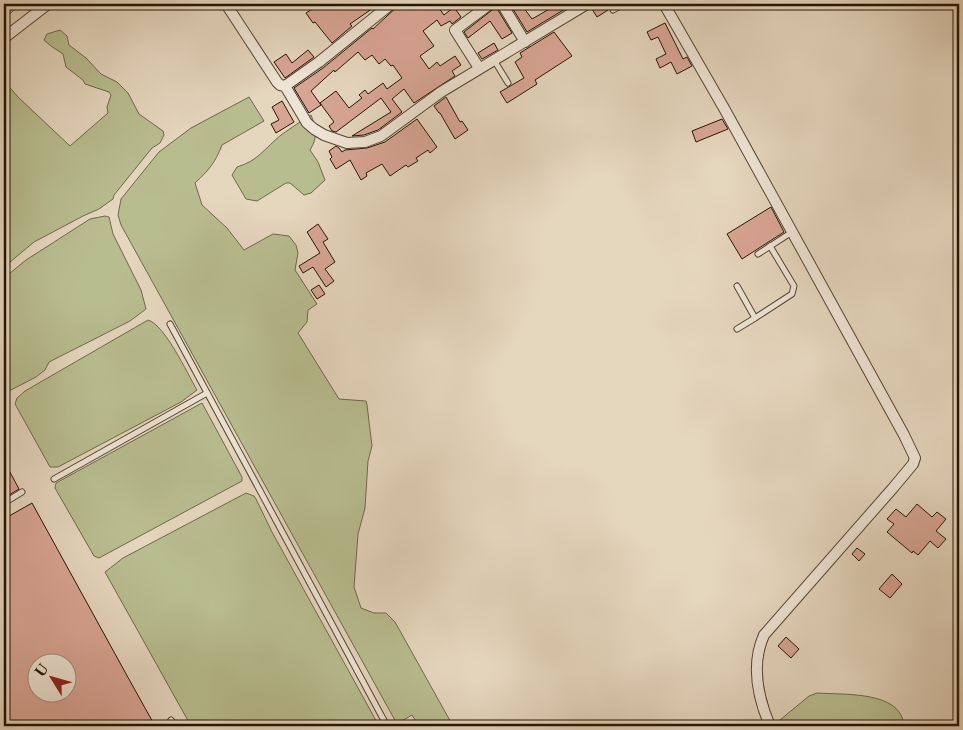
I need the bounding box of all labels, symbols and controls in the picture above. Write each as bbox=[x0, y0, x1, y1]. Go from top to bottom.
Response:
north arrow bbox=[28, 652, 78, 702]
text: U bbox=[31, 660, 53, 680]

